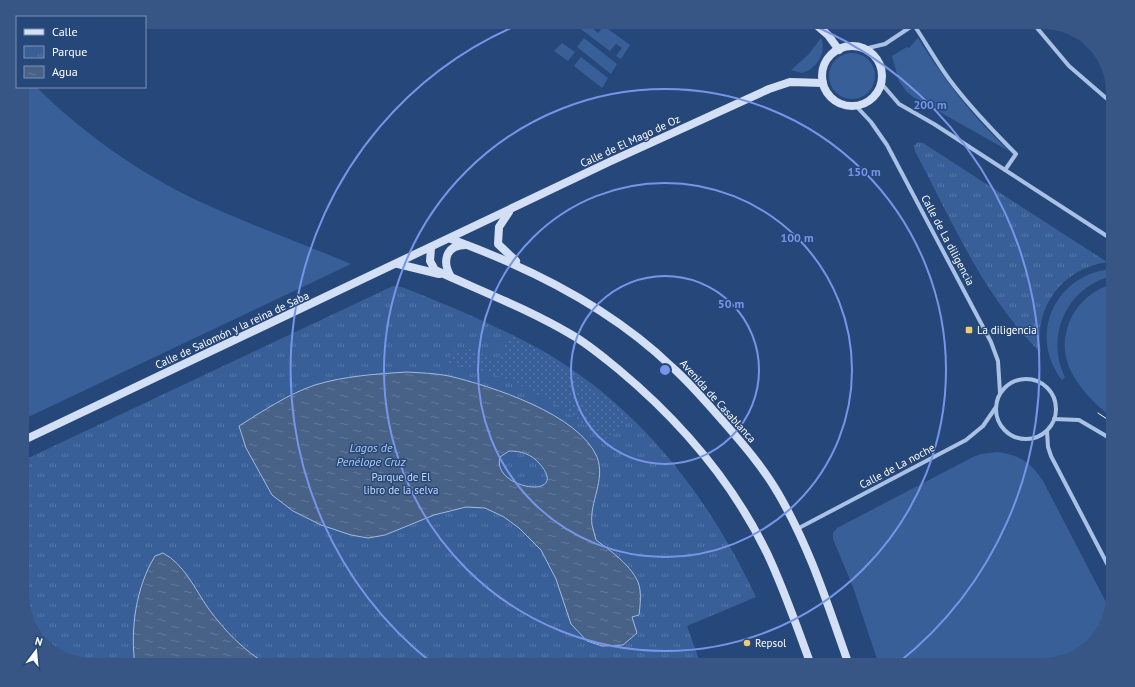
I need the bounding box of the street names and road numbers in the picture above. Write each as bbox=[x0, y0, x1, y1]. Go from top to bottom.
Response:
street label: Calle de El Mago de Oz bbox=[578, 112, 682, 170]
street label: Calle de La diligencia bbox=[918, 192, 978, 288]
street label: Calle de Salomón y la reina de Saba bbox=[153, 288, 311, 372]
street label: Avenida de Casablanca bbox=[677, 356, 759, 446]
street label: Calle de La noche bbox=[857, 440, 937, 492]

